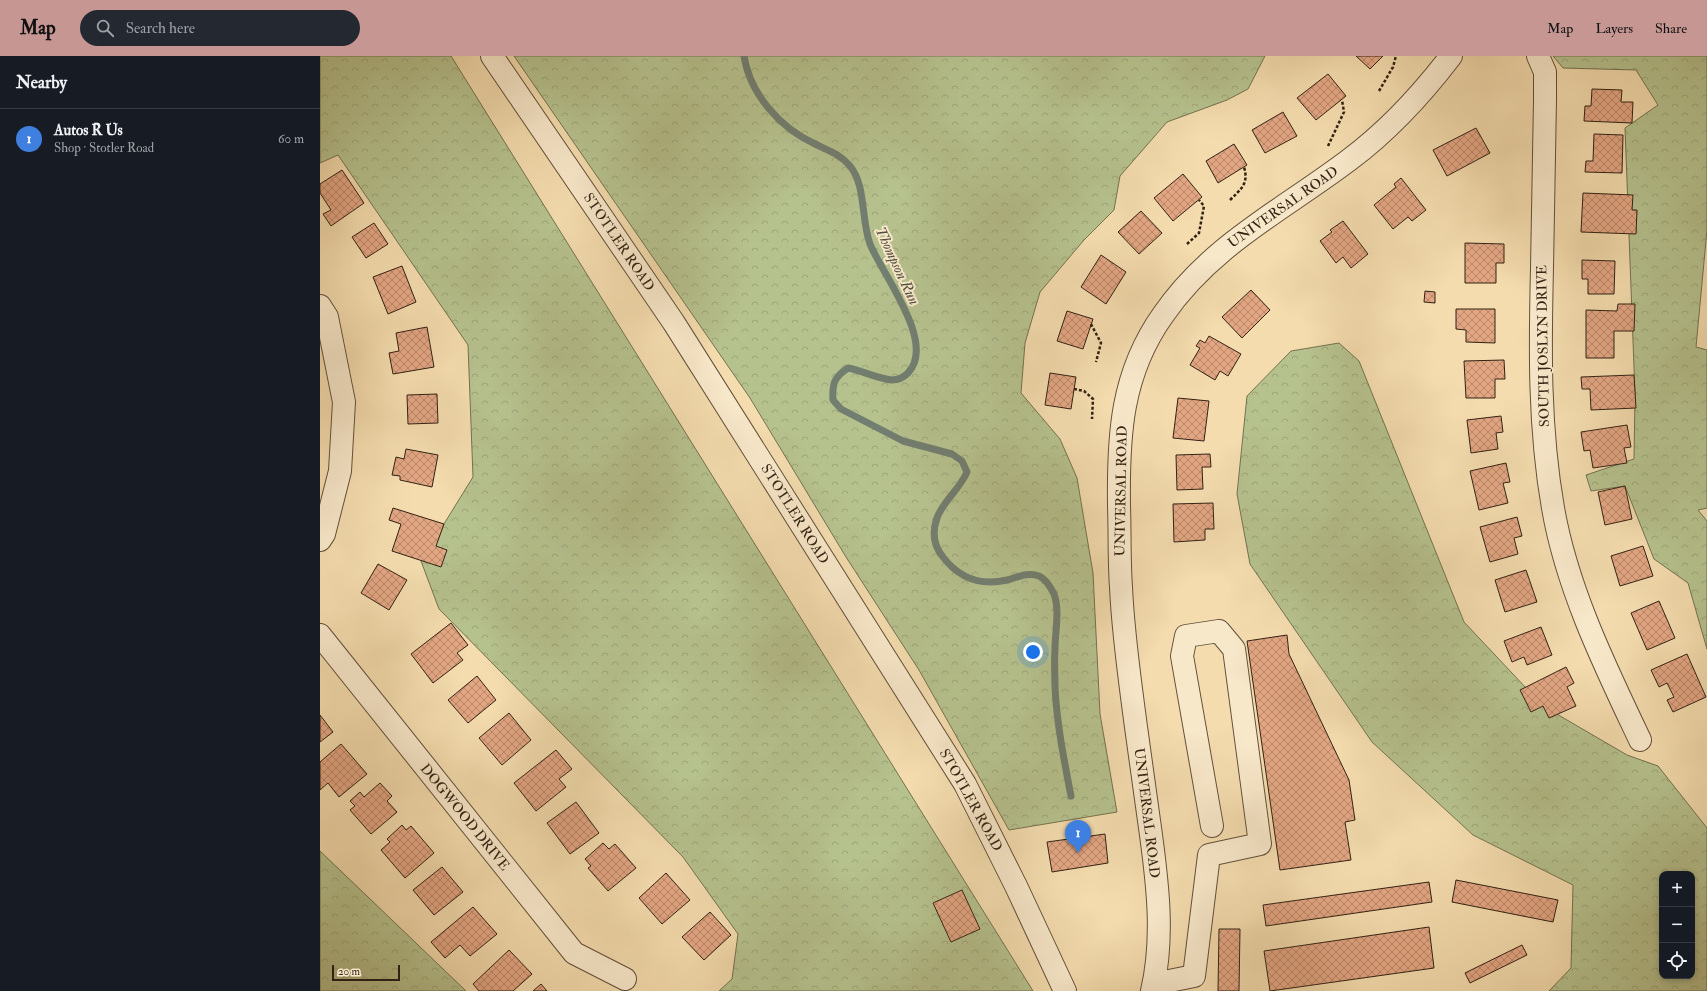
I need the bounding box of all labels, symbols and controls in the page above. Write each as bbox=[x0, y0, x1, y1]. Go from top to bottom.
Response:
search box bbox=[80, 10, 360, 46]
text: Map bbox=[20, 16, 56, 40]
icon: search bbox=[94, 17, 116, 39]
text: Search here bbox=[126, 19, 195, 38]
text: Map bbox=[1547, 20, 1573, 37]
text: Layers bbox=[1595, 20, 1633, 37]
text: Share bbox=[1655, 20, 1687, 37]
text: Nearby bbox=[16, 72, 67, 93]
text: Autos R Us bbox=[54, 121, 123, 140]
text: 1 bbox=[27, 131, 31, 147]
text: 60 m bbox=[278, 131, 304, 147]
text: Shop · Stotler Road bbox=[54, 140, 154, 156]
street label: UNIVERSAL ROAD bbox=[1225, 162, 1341, 252]
street label: STOTLER ROAD bbox=[580, 190, 658, 294]
water label: Thompson Run bbox=[871, 224, 923, 308]
street label: SOUTH JOSLYN DRIVE bbox=[1533, 265, 1553, 427]
street label: UNIVERSAL ROAD bbox=[1111, 425, 1131, 557]
street label: STOTLER ROAD bbox=[757, 461, 833, 567]
your location bbox=[1023, 642, 1043, 662]
street label: STOTLER ROAD bbox=[936, 746, 1006, 854]
street label: UNIVERSAL ROAD bbox=[1131, 747, 1163, 879]
street label: DOGWOOD DRIVE bbox=[417, 760, 513, 874]
pin: 1 bbox=[1065, 820, 1091, 853]
map controls bbox=[1659, 871, 1695, 979]
button: + bbox=[1659, 871, 1695, 907]
button: − bbox=[1659, 907, 1695, 943]
button: locate bbox=[1659, 943, 1695, 979]
scale bar bbox=[332, 963, 400, 982]
text: 20 m bbox=[338, 965, 360, 978]

